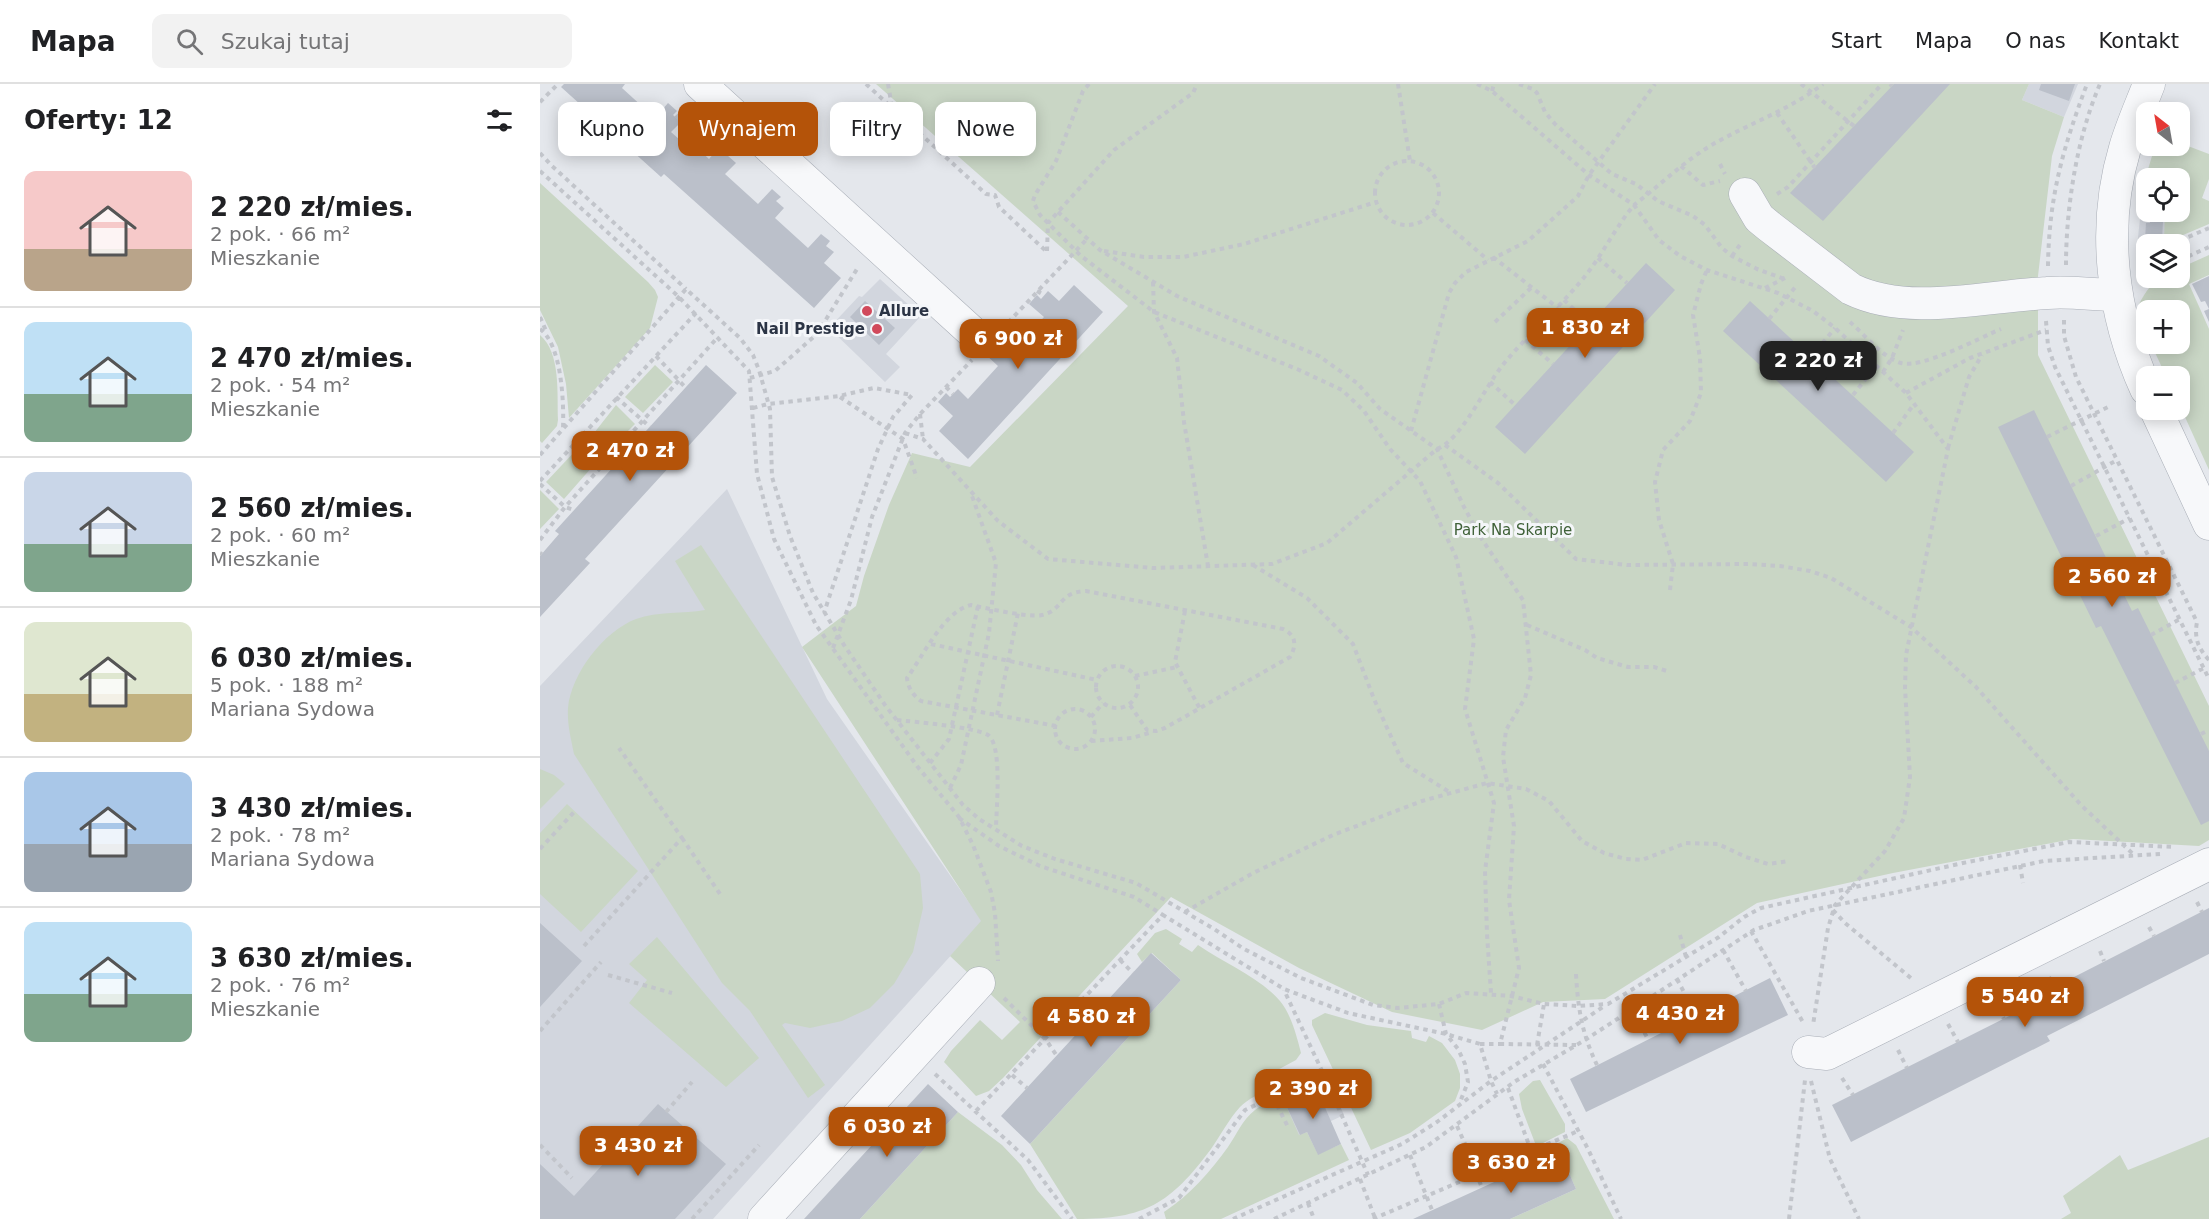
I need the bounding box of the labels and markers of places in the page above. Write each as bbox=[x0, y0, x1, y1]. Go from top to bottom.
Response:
place label: Allure bbox=[879, 302, 929, 320]
marker: Allure bbox=[860, 304, 874, 318]
pin: 1 830 zł bbox=[1523, 308, 1647, 359]
pin: 6 900 zł bbox=[956, 319, 1080, 370]
place label: Nail Prestige bbox=[756, 320, 865, 338]
marker: Nail Prestige bbox=[870, 322, 884, 336]
pin: 2 220 zł bbox=[1756, 341, 1880, 392]
pin: 2 470 zł bbox=[568, 431, 692, 482]
pin: 2 560 zł bbox=[2050, 557, 2174, 608]
pin: 5 540 zł bbox=[1963, 977, 2087, 1028]
pin: 4 430 zł bbox=[1618, 994, 1742, 1045]
pin: 4 580 zł bbox=[1029, 997, 1153, 1048]
pin: 2 390 zł bbox=[1251, 1069, 1375, 1120]
pin: 6 030 zł bbox=[825, 1107, 949, 1158]
pin: 3 430 zł bbox=[576, 1126, 700, 1177]
pin: 3 630 zł bbox=[1449, 1143, 1573, 1194]

